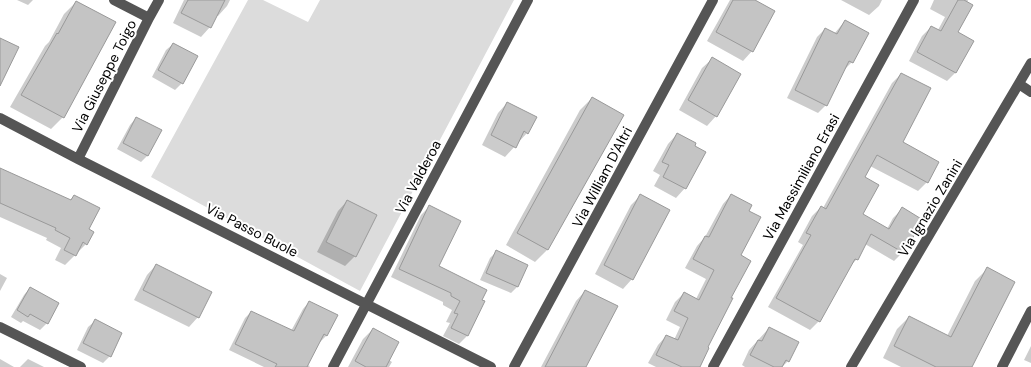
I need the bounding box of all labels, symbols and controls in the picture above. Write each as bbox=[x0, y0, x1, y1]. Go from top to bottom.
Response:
street label: Via Giuseppe Toigo bbox=[68, 17, 140, 135]
street label: Via Massimiliano Erasi bbox=[759, 111, 843, 243]
street label: Via William D'Altri bbox=[568, 123, 636, 231]
street label: Via Valderoa bbox=[391, 137, 445, 217]
street label: Via Ignazio Zanini bbox=[894, 156, 966, 260]
street label: Via Passo Buole bbox=[203, 199, 301, 261]

